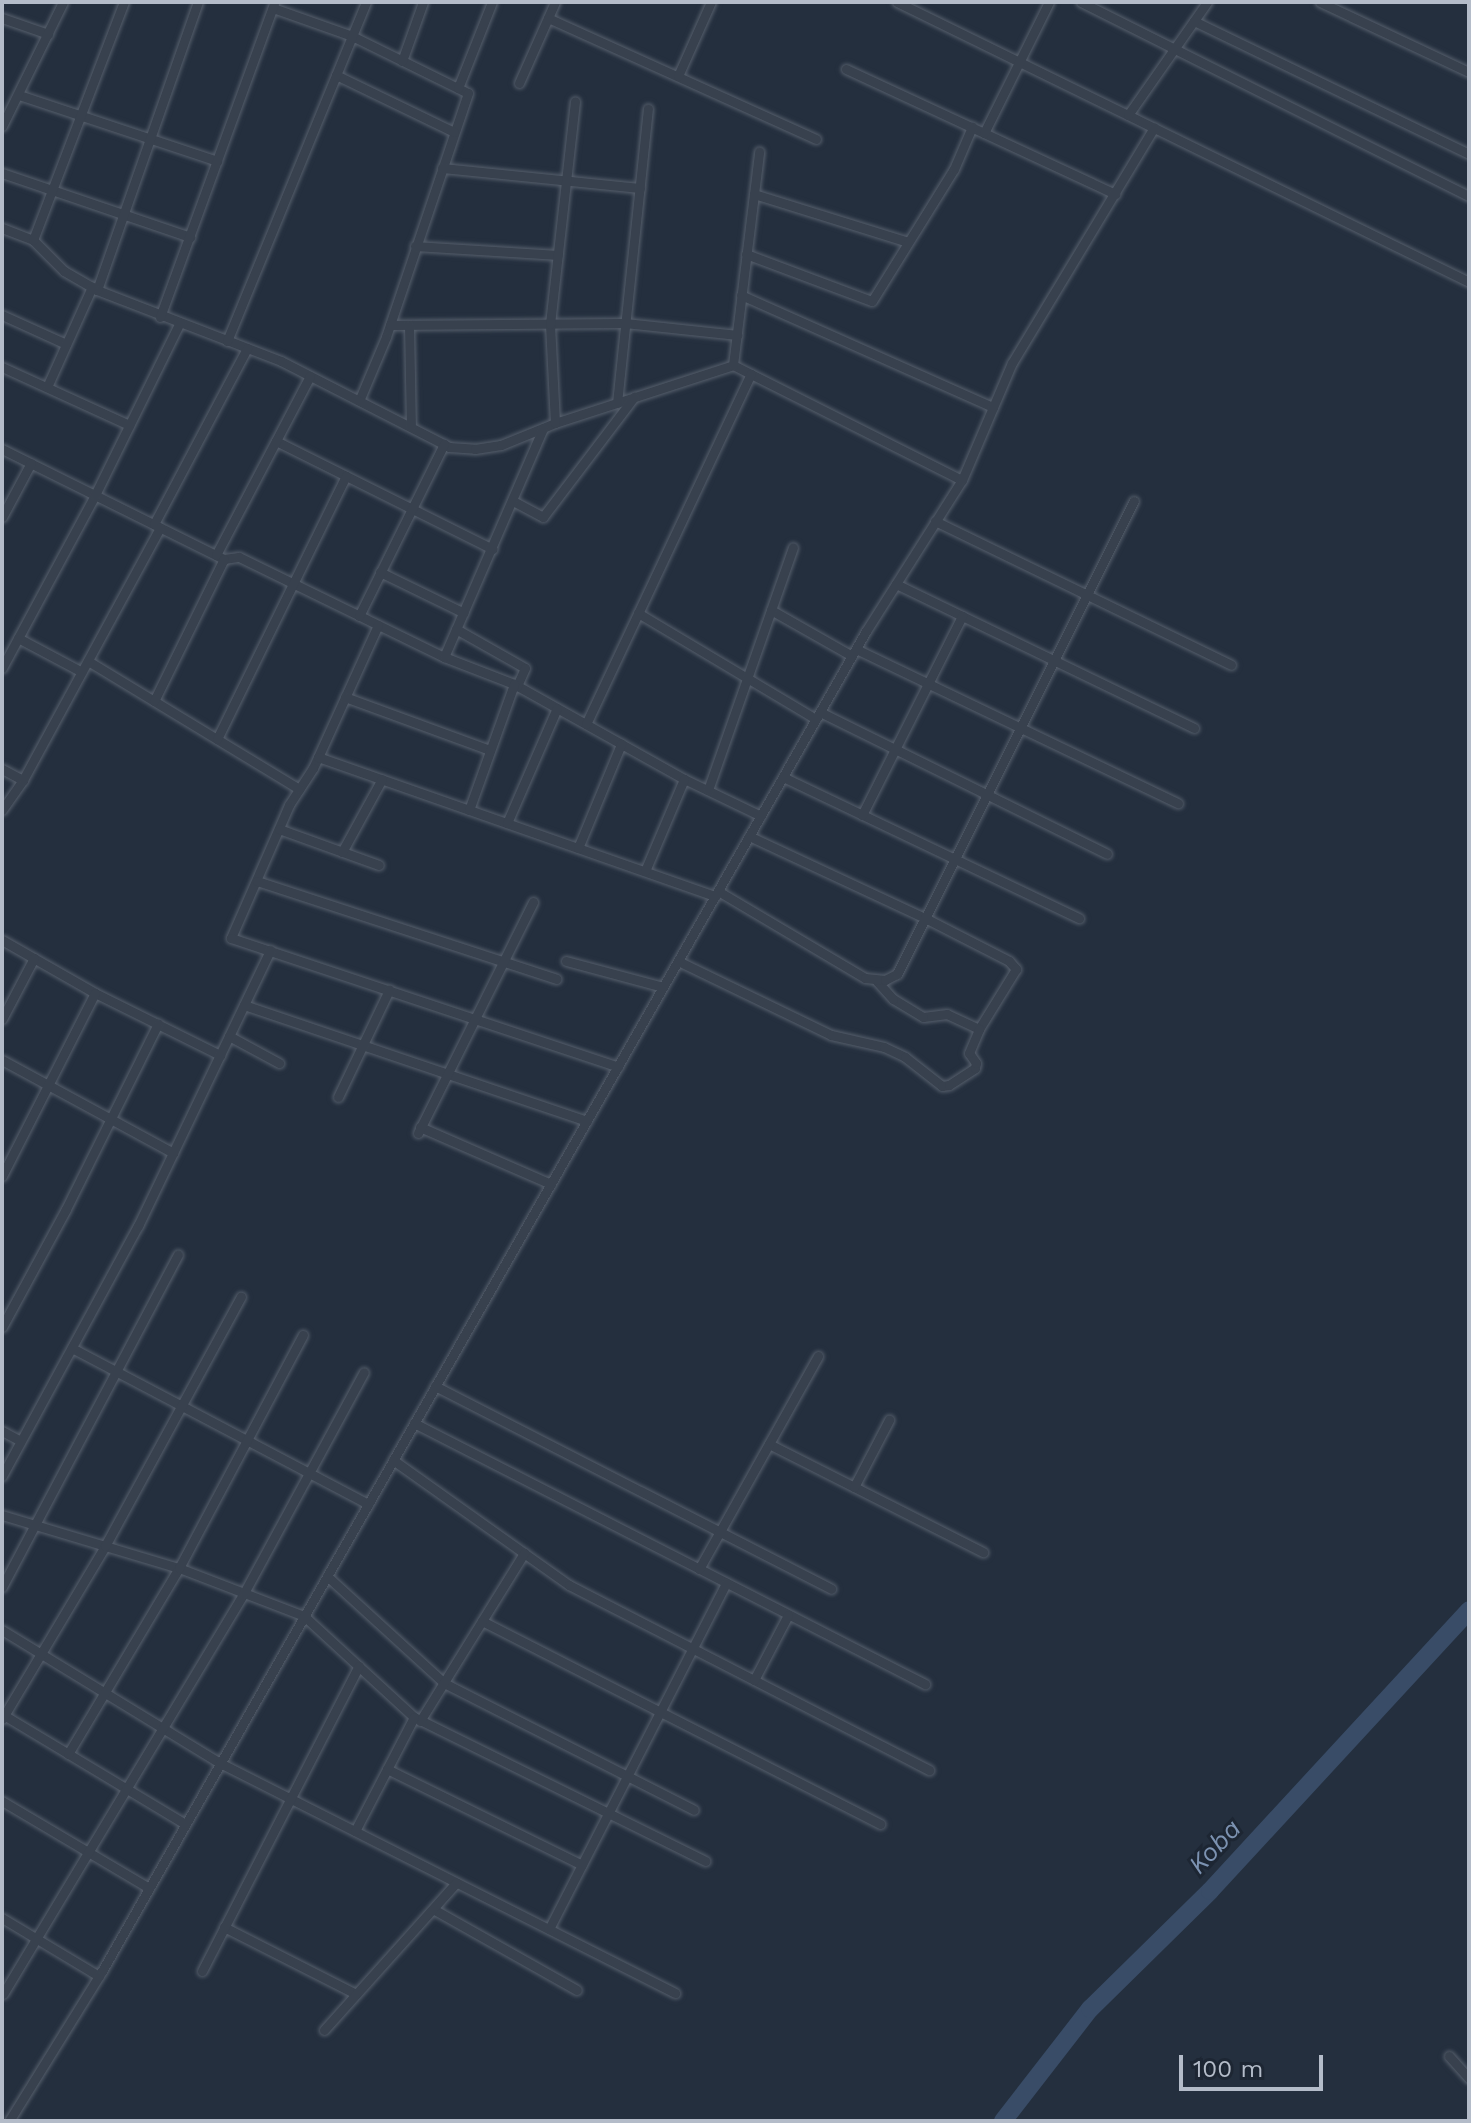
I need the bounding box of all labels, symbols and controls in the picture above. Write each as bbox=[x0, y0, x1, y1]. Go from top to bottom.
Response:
water label: Koba bbox=[1182, 1813, 1248, 1881]
scale bar bbox=[1183, 2039, 1327, 2089]
text: 100 m bbox=[1193, 2055, 1263, 2083]

